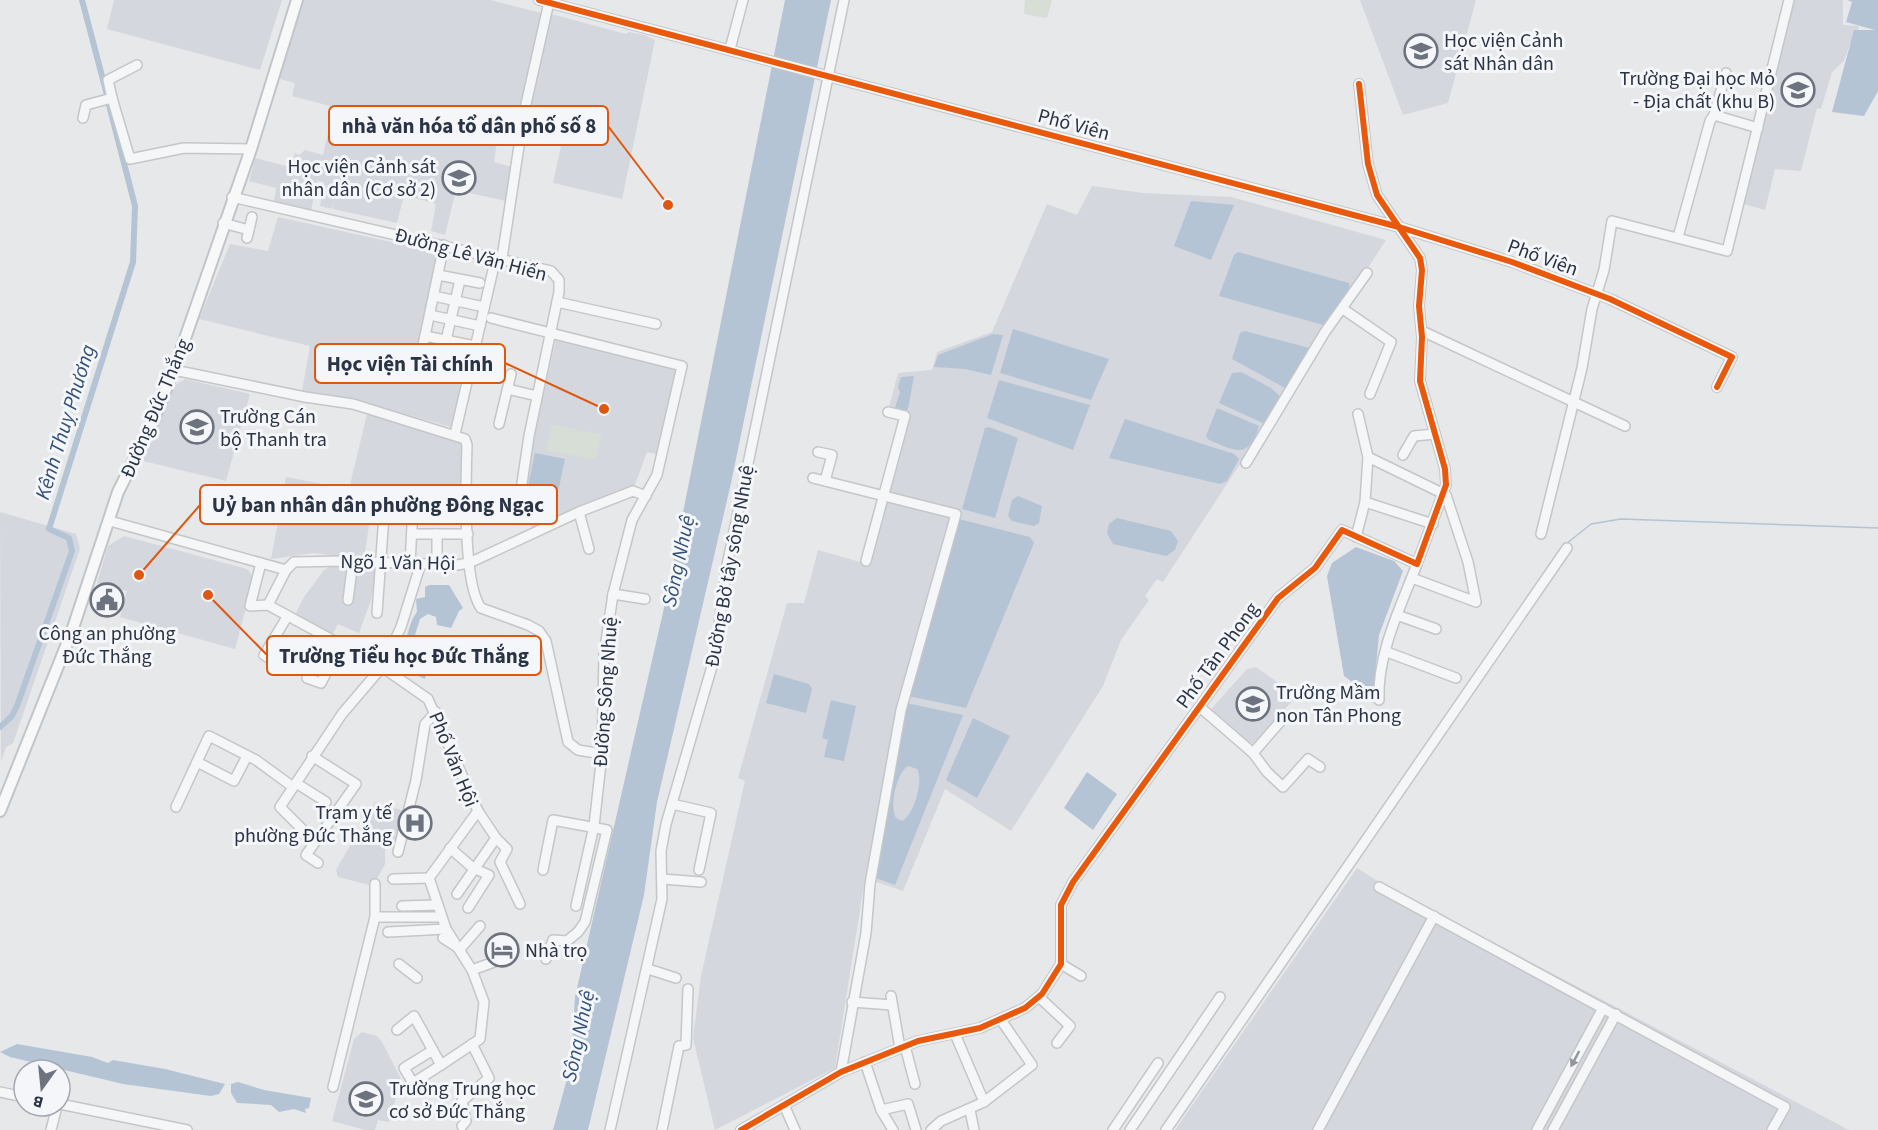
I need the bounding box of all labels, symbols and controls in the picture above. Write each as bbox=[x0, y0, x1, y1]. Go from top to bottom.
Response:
place label: Học viện Cảnh sát Nhân dân bbox=[1444, 27, 1563, 78]
school or university icon: Học viện Cảnh sát Nhân dân bbox=[1403, 33, 1439, 69]
place label: Trường Đại học Mỏ - Địa chất (khu B) bbox=[1620, 65, 1775, 116]
school or university icon: Trường Đại học Mỏ - Địa chất (khu B) bbox=[1780, 72, 1816, 108]
street label: Phố Viên bbox=[1035, 102, 1113, 148]
callout: nhà văn hóa tổ dân phố số 8 bbox=[329, 106, 608, 145]
text: nhà văn hóa tổ dân phố số 8 bbox=[342, 111, 596, 141]
place label: Học viện Cảnh sát nhân dân (Cơ sở 2) bbox=[282, 153, 436, 204]
school or university icon: Học viện Cảnh sát nhân dân (Cơ sở 2) bbox=[441, 160, 477, 196]
street label: Đường Lê Văn Hiến bbox=[392, 221, 550, 289]
street label: Phố Viên bbox=[1504, 232, 1582, 284]
street label: Đường Đức Thắng bbox=[114, 334, 198, 482]
water label: Kênh Thuỵ Phương bbox=[27, 341, 103, 503]
callout: Học viện Tài chính bbox=[315, 344, 505, 383]
text: Học viện Tài chính bbox=[327, 349, 493, 379]
place label: Trường Cán bộ Thanh tra bbox=[220, 403, 327, 454]
school or university icon: Trường Cán bộ Thanh tra bbox=[179, 409, 215, 445]
street label: Đường Bờ tây sông Nhuệ bbox=[698, 463, 762, 669]
callout: Uỷ ban nhân dân phường Đông Ngạc bbox=[200, 485, 557, 524]
text: Uỷ ban nhân dân phường Đông Ngạc bbox=[212, 490, 544, 520]
water label: Sông Nhuệ bbox=[654, 512, 702, 610]
street label: Ngõ 1 Văn Hội bbox=[340, 548, 456, 578]
public building icon: Công an phường Đức Thắng bbox=[89, 582, 125, 618]
street label: Phố Tân Phong bbox=[1170, 597, 1266, 715]
street label: Đường Sông Nhuệ bbox=[587, 616, 625, 768]
place label: Công an phường Đức Thắng bbox=[38, 620, 176, 671]
callout: Trường Tiểu học Đức Thắng bbox=[267, 636, 541, 675]
text: Trường Tiểu học Đức Thắng bbox=[279, 641, 529, 671]
place label: Trường Mầm non Tân Phong bbox=[1276, 679, 1401, 730]
school or university icon: Trường Mầm non Tân Phong bbox=[1235, 686, 1271, 722]
street label: Phố Văn Hội bbox=[421, 707, 485, 811]
place label: Trạm y tế phường Đức Thắng bbox=[234, 799, 393, 850]
hospital icon: Trạm y tế phường Đức Thắng bbox=[397, 805, 433, 841]
hotel icon: Nhà trọ bbox=[484, 932, 520, 968]
place label: Nhà trọ bbox=[525, 937, 587, 965]
water label: Sông Nhuệ bbox=[554, 987, 602, 1085]
one-way arrow bbox=[1570, 1051, 1580, 1068]
north arrow bbox=[12, 1058, 72, 1118]
place label: Trường Trung học cơ sở Đức Thắng bbox=[389, 1075, 536, 1126]
school or university icon: Trường Trung học cơ sở Đức Thắng bbox=[348, 1081, 384, 1117]
text: B bbox=[31, 1090, 46, 1113]

